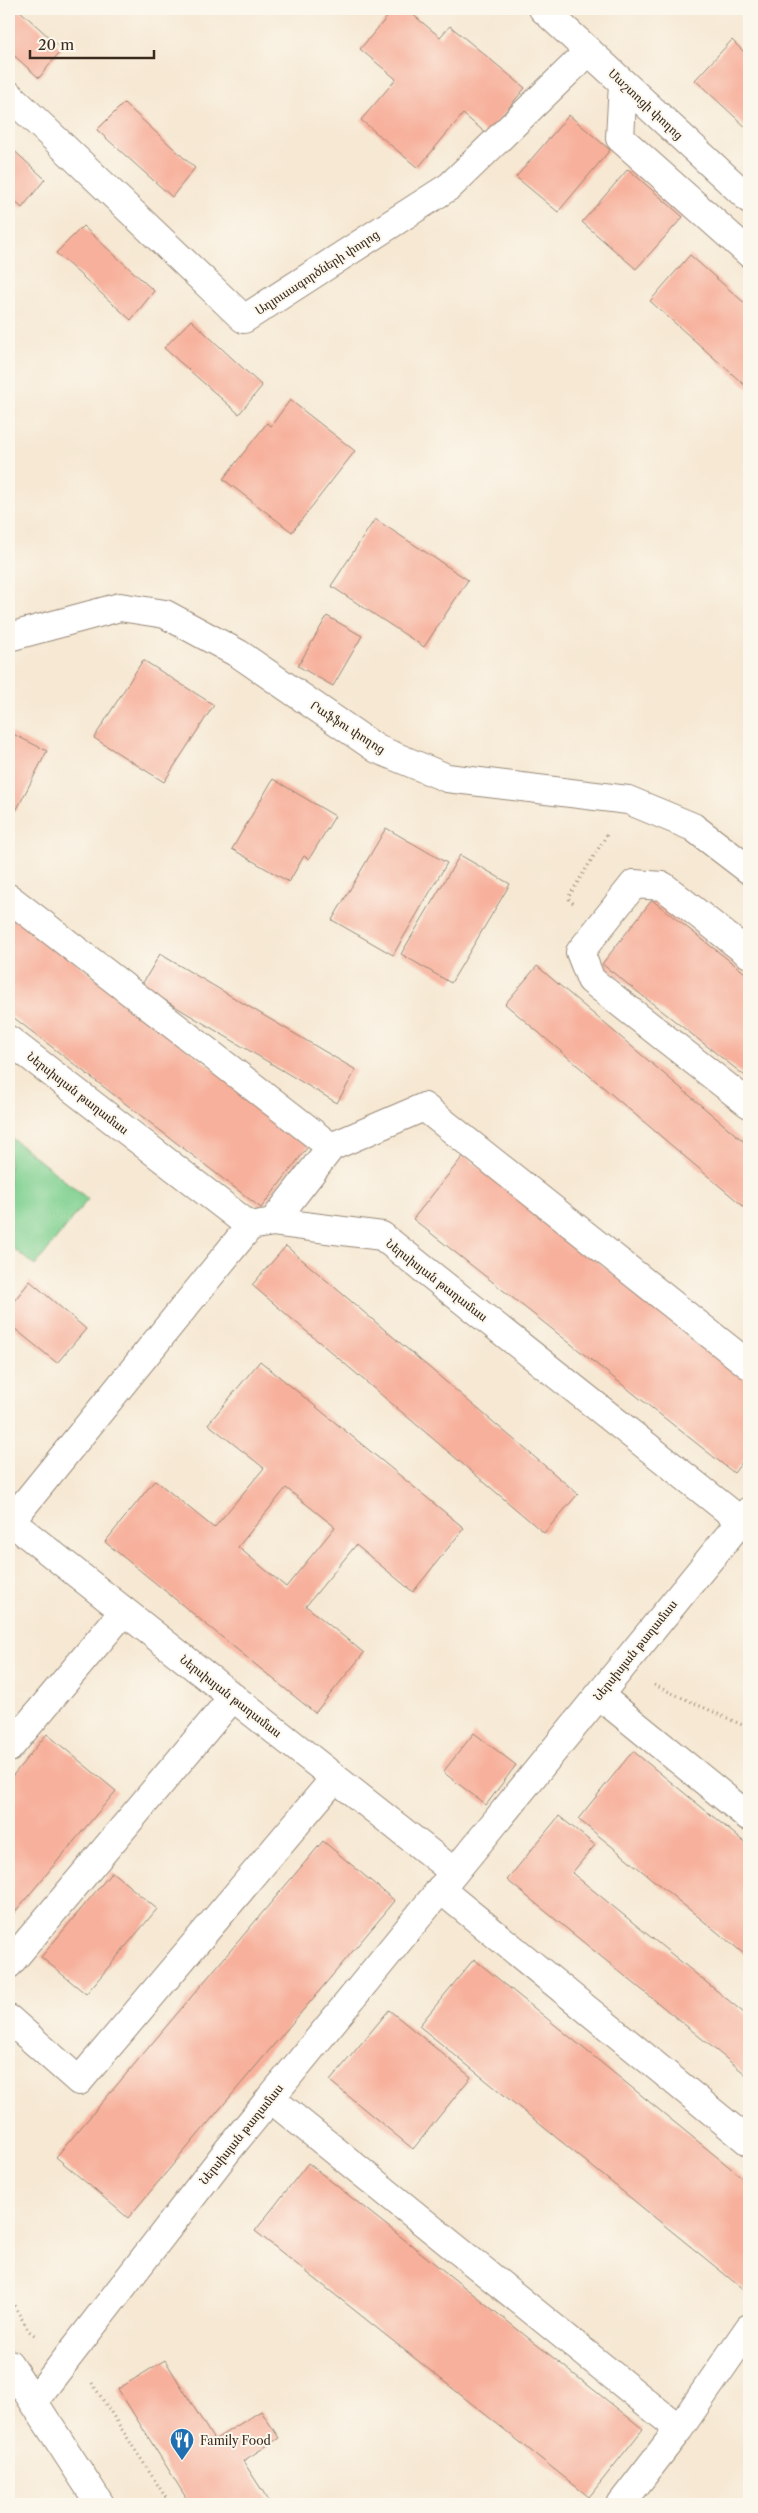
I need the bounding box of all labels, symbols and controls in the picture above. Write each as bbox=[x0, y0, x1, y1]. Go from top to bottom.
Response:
scale bar bbox=[30, 28, 154, 60]
text: 20 m bbox=[38, 35, 74, 54]
street label: Մաշտոցի փողոց bbox=[606, 66, 686, 142]
street label: Աղյուսագործների փողոց bbox=[252, 226, 382, 318]
street label: Րաֆֆու փողոց bbox=[308, 697, 388, 757]
street label: Ներսիսյան թաղամաս bbox=[24, 1049, 132, 1138]
street label: Ներսիսյան թաղամաս bbox=[383, 1236, 491, 1325]
street label: Ներսիսյան թաղամաս bbox=[590, 1597, 680, 1703]
street label: Ներսիսյան թաղամաս bbox=[177, 1652, 285, 1741]
street label: Ներսիսյան թաղամաս bbox=[196, 2081, 286, 2187]
restaurant icon: Family Food bbox=[169, 2427, 195, 2461]
place label: Family Food bbox=[200, 2433, 271, 2448]

